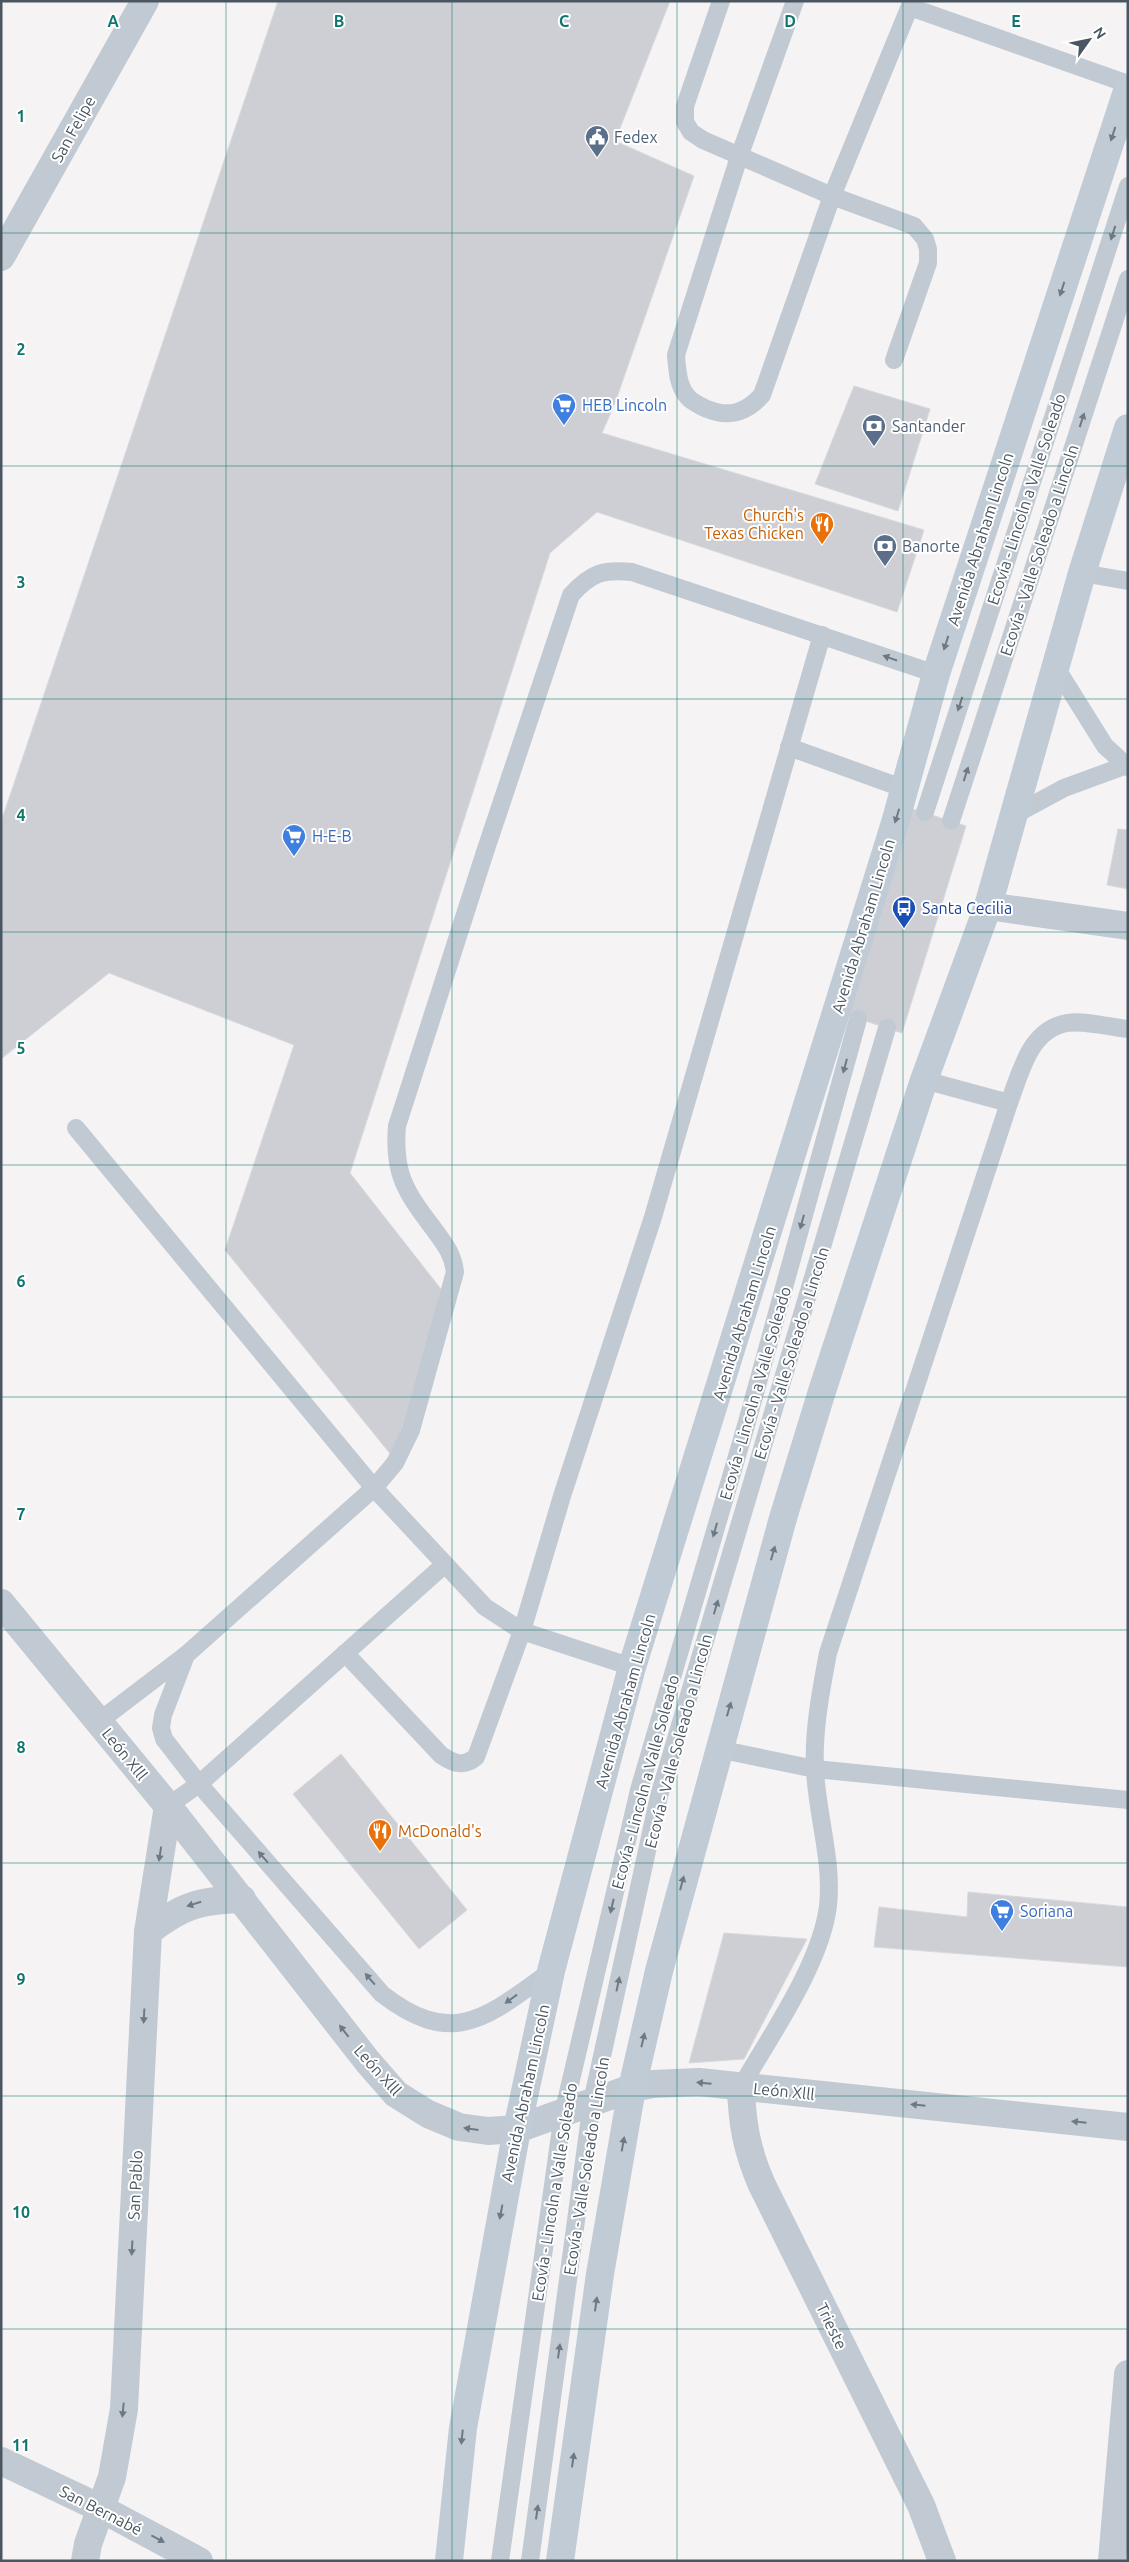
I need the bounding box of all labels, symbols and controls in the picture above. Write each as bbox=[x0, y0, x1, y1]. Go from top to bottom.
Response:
text: A bbox=[107, 12, 119, 30]
text: B bbox=[334, 12, 344, 30]
text: C bbox=[559, 12, 569, 30]
text: D bbox=[784, 12, 796, 30]
text: E bbox=[1011, 12, 1021, 30]
north arrow bbox=[1064, 15, 1114, 65]
text: N bbox=[1090, 24, 1109, 42]
street label: San Felipe bbox=[47, 93, 99, 165]
text: 1 bbox=[16, 107, 26, 125]
public building icon: Fedex bbox=[584, 124, 610, 158]
one-way arrow bbox=[1108, 127, 1116, 142]
place label: Fedex bbox=[614, 128, 658, 146]
one-way arrow bbox=[1108, 225, 1116, 240]
one-way arrow bbox=[1058, 282, 1066, 297]
text: 2 bbox=[16, 340, 26, 358]
street label: Ecovía - Lincoln a Valle Soleado bbox=[983, 391, 1069, 607]
supermarket icon: HEB Lincoln bbox=[551, 392, 577, 426]
place label: HEB Lincoln bbox=[582, 396, 667, 414]
bank icon: Santander bbox=[861, 413, 887, 447]
one-way arrow bbox=[1078, 413, 1086, 428]
place label: Santander bbox=[892, 417, 966, 435]
street label: Ecovía - Valle Soleado a Lincoln bbox=[996, 442, 1082, 658]
street label: Avenida Abraham Lincoln bbox=[943, 450, 1017, 628]
place label: Church's Texas Chicken bbox=[704, 506, 804, 542]
restaurant icon: Church's Texas Chicken bbox=[809, 511, 835, 545]
bank icon: Banorte bbox=[872, 533, 898, 567]
place label: Banorte bbox=[902, 537, 960, 555]
text: 3 bbox=[16, 573, 26, 591]
one-way arrow bbox=[942, 636, 950, 651]
one-way arrow bbox=[883, 654, 898, 661]
one-way arrow bbox=[956, 696, 963, 711]
one-way arrow bbox=[963, 767, 970, 782]
text: 4 bbox=[16, 806, 26, 824]
one-way arrow bbox=[892, 809, 900, 824]
supermarket icon: H-E-B bbox=[281, 823, 307, 857]
place label: H-E-B bbox=[312, 827, 352, 845]
street label: Avenida Abraham Lincoln bbox=[828, 837, 898, 1015]
bus stop icon: Santa Cecilia bbox=[891, 895, 917, 929]
place label: Santa Cecilia bbox=[922, 899, 1012, 917]
text: 5 bbox=[16, 1039, 26, 1057]
one-way arrow bbox=[841, 1058, 849, 1073]
one-way arrow bbox=[798, 1215, 806, 1230]
street label: Avenida Abraham Lincoln bbox=[709, 1224, 779, 1402]
street label: Ecovía - Valle Soleado a Lincoln bbox=[750, 1245, 832, 1461]
text: 6 bbox=[16, 1272, 26, 1290]
street label: Ecovía - Lincoln a Valle Soleado bbox=[716, 1284, 794, 1502]
text: 7 bbox=[16, 1505, 26, 1523]
one-way arrow bbox=[711, 1523, 719, 1538]
one-way arrow bbox=[769, 1545, 777, 1560]
one-way arrow bbox=[712, 1599, 720, 1614]
street label: Avenida Abraham Lincoln bbox=[591, 1611, 659, 1791]
street label: Ecovía - Valle Soleado a Lincoln bbox=[641, 1632, 715, 1850]
street label: Ecovía - Lincoln a Valle Soleado bbox=[608, 1673, 682, 1891]
one-way arrow bbox=[726, 1701, 734, 1716]
street label: León Xlll bbox=[99, 1724, 151, 1784]
text: 8 bbox=[16, 1738, 26, 1756]
restaurant icon: McDonald's bbox=[367, 1818, 393, 1852]
place label: McDonald's bbox=[398, 1822, 482, 1840]
one-way arrow bbox=[156, 1847, 164, 1863]
one-way arrow bbox=[257, 1851, 269, 1863]
one-way arrow bbox=[679, 1875, 687, 1890]
supermarket icon: Soriana bbox=[989, 1898, 1015, 1932]
one-way arrow bbox=[608, 1899, 616, 1914]
one-way arrow bbox=[186, 1901, 201, 1909]
place label: Soriana bbox=[1020, 1902, 1073, 1920]
text: 9 bbox=[16, 1970, 26, 1988]
one-way arrow bbox=[364, 1973, 375, 1986]
one-way arrow bbox=[614, 1976, 622, 1992]
one-way arrow bbox=[505, 1994, 518, 2005]
street label: Avenida Abraham Lincoln bbox=[497, 2003, 553, 2183]
one-way arrow bbox=[139, 2008, 147, 2024]
one-way arrow bbox=[339, 2025, 350, 2038]
one-way arrow bbox=[639, 2033, 647, 2048]
street label: León Xlll bbox=[351, 2041, 405, 2099]
street label: Ecovía - Valle Soleado a Lincoln bbox=[560, 2055, 612, 2277]
one-way arrow bbox=[695, 2079, 711, 2087]
street label: León Xlll bbox=[752, 2079, 816, 2103]
street label: Ecovía - Lincoln a Valle Soleado bbox=[528, 2081, 580, 2303]
one-way arrow bbox=[909, 2101, 925, 2109]
one-way arrow bbox=[1071, 2118, 1087, 2126]
one-way arrow bbox=[463, 2125, 479, 2133]
one-way arrow bbox=[619, 2135, 627, 2151]
street label: San Pablo bbox=[124, 2150, 146, 2220]
text: 10 bbox=[12, 2203, 30, 2221]
one-way arrow bbox=[497, 2204, 505, 2219]
one-way arrow bbox=[128, 2240, 136, 2256]
one-way arrow bbox=[592, 2295, 600, 2311]
street label: Trieste bbox=[813, 2300, 851, 2352]
one-way arrow bbox=[555, 2343, 563, 2359]
one-way arrow bbox=[119, 2402, 127, 2418]
one-way arrow bbox=[457, 2430, 465, 2446]
text: 11 bbox=[12, 2436, 30, 2454]
one-way arrow bbox=[569, 2452, 577, 2468]
street label: San Bernabé bbox=[57, 2482, 145, 2538]
one-way arrow bbox=[533, 2504, 541, 2520]
one-way arrow bbox=[151, 2535, 166, 2543]

